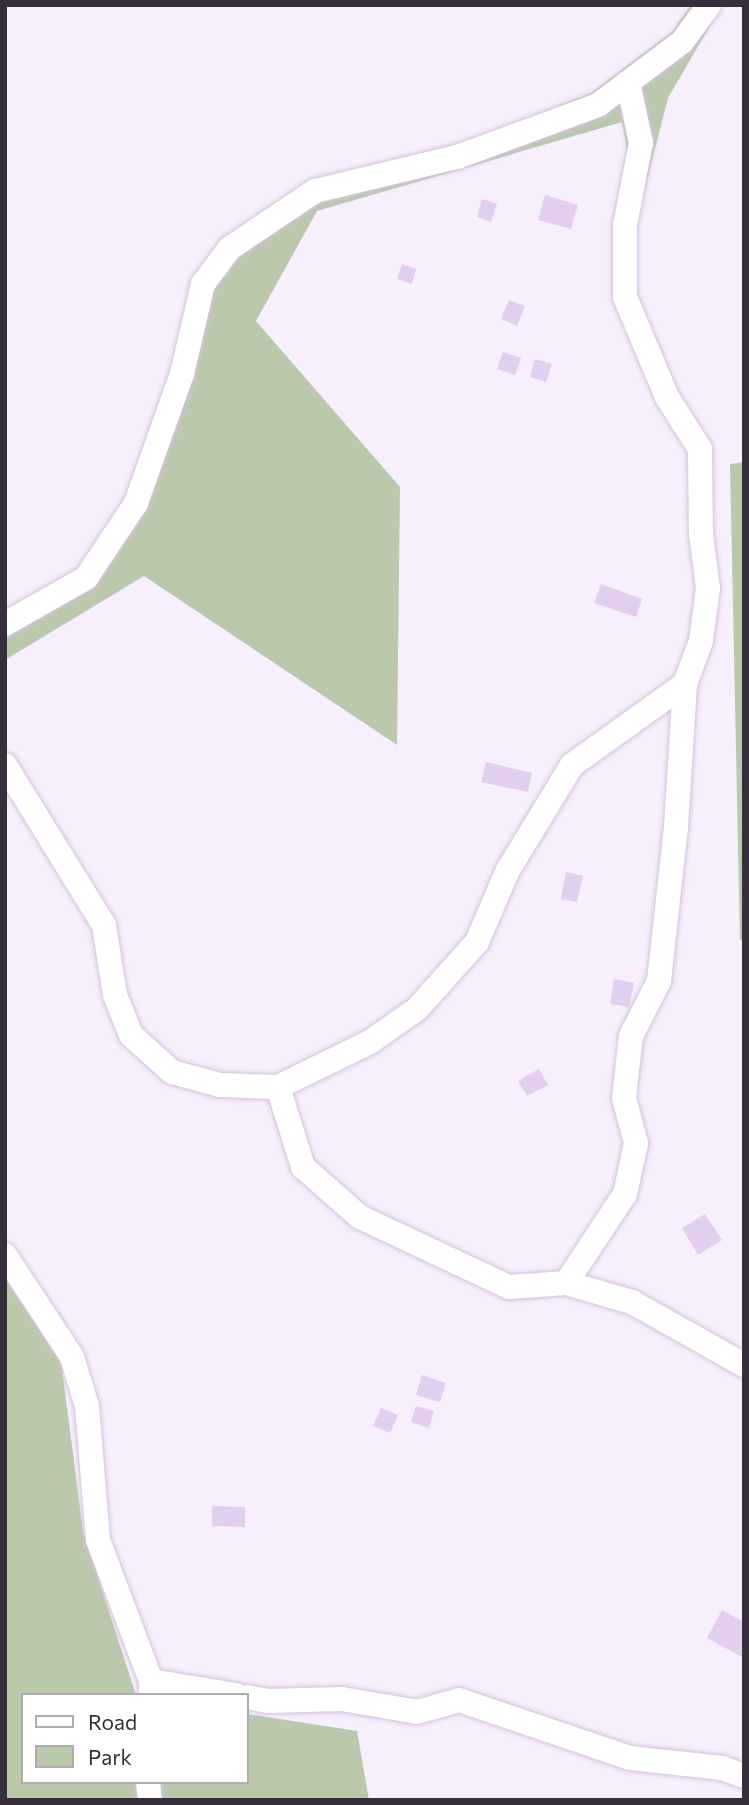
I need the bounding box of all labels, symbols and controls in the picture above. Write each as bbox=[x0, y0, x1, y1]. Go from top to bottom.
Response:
legend bbox=[21, 1693, 248, 1784]
text: Road bbox=[88, 1709, 137, 1734]
text: Park bbox=[88, 1744, 132, 1769]

